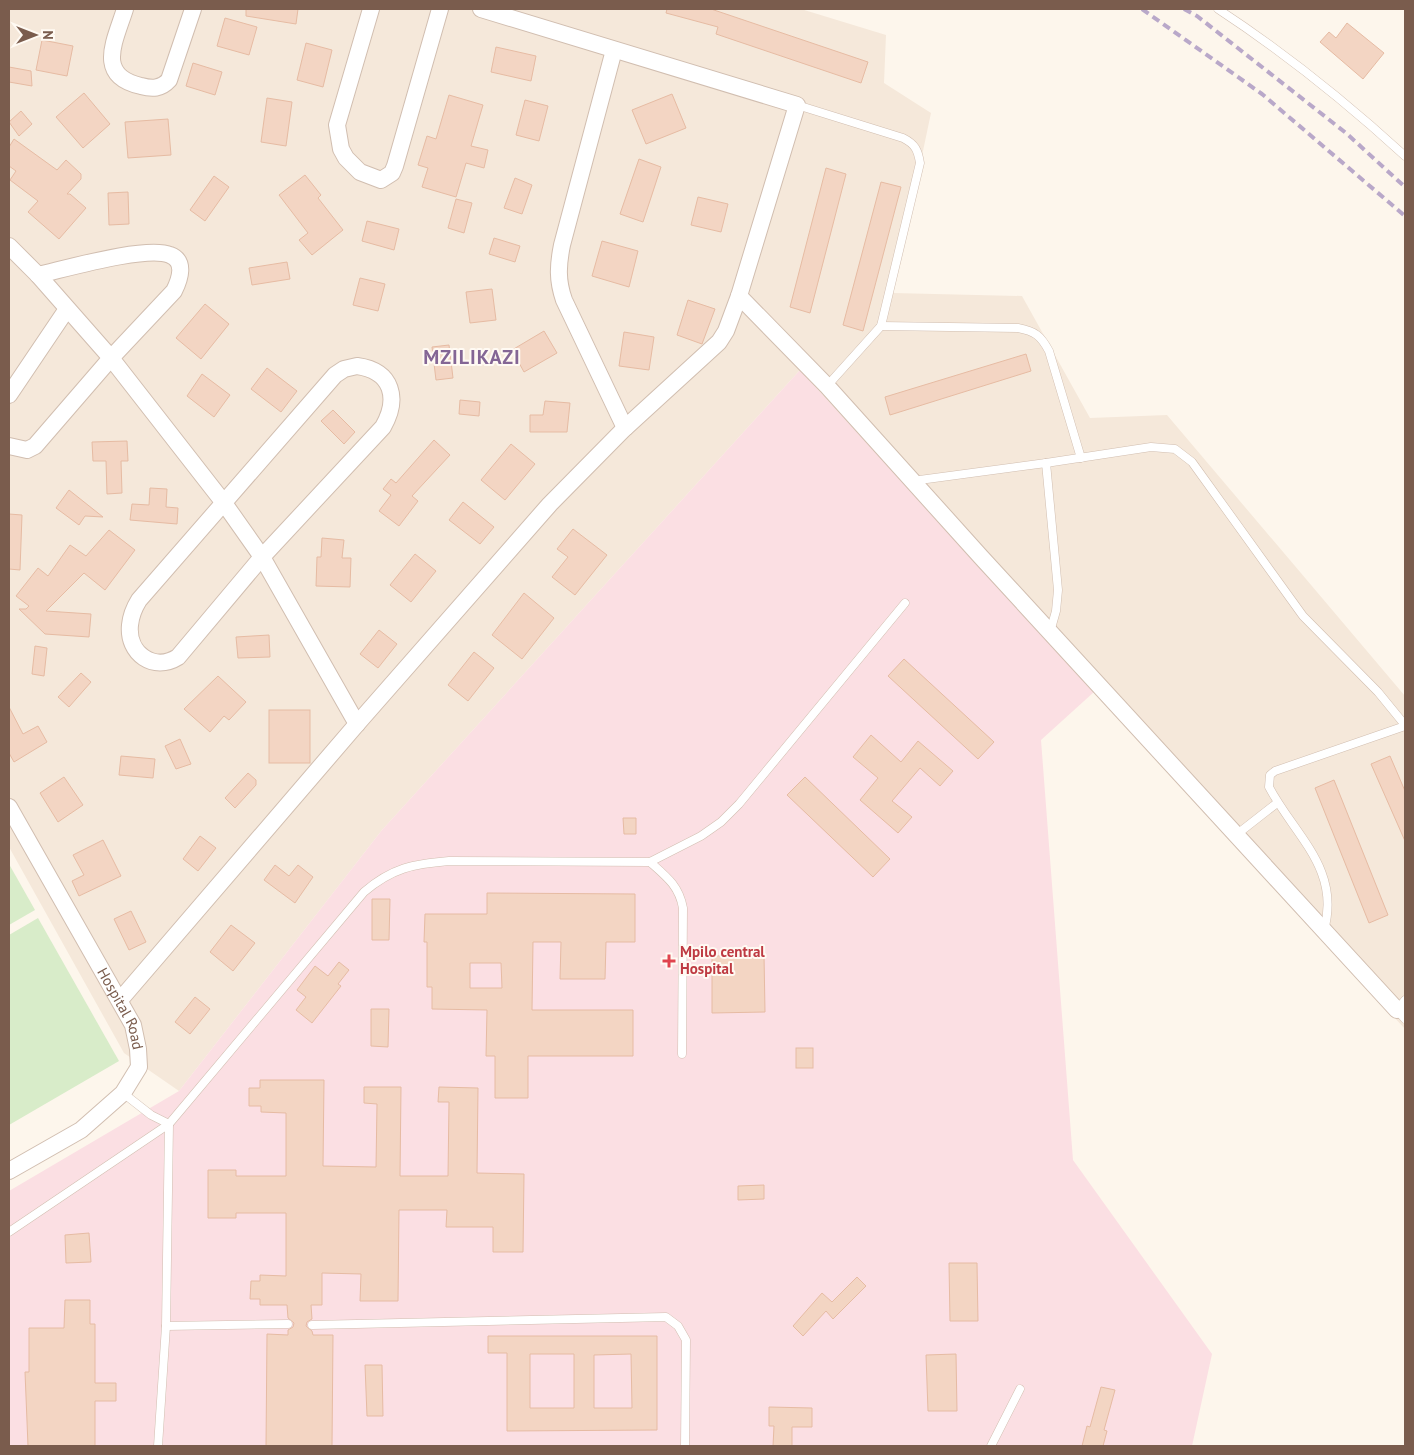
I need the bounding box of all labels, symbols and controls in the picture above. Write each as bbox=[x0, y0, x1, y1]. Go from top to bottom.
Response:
north arrow bbox=[10, 10, 60, 60]
text: N bbox=[39, 30, 57, 40]
district label: MZILIKAZI bbox=[423, 344, 521, 370]
place label: Mpilo central Hospital bbox=[680, 942, 765, 978]
marker: Mpilo central Hospital bbox=[662, 954, 676, 968]
street label: Hospital Road bbox=[93, 964, 148, 1051]

